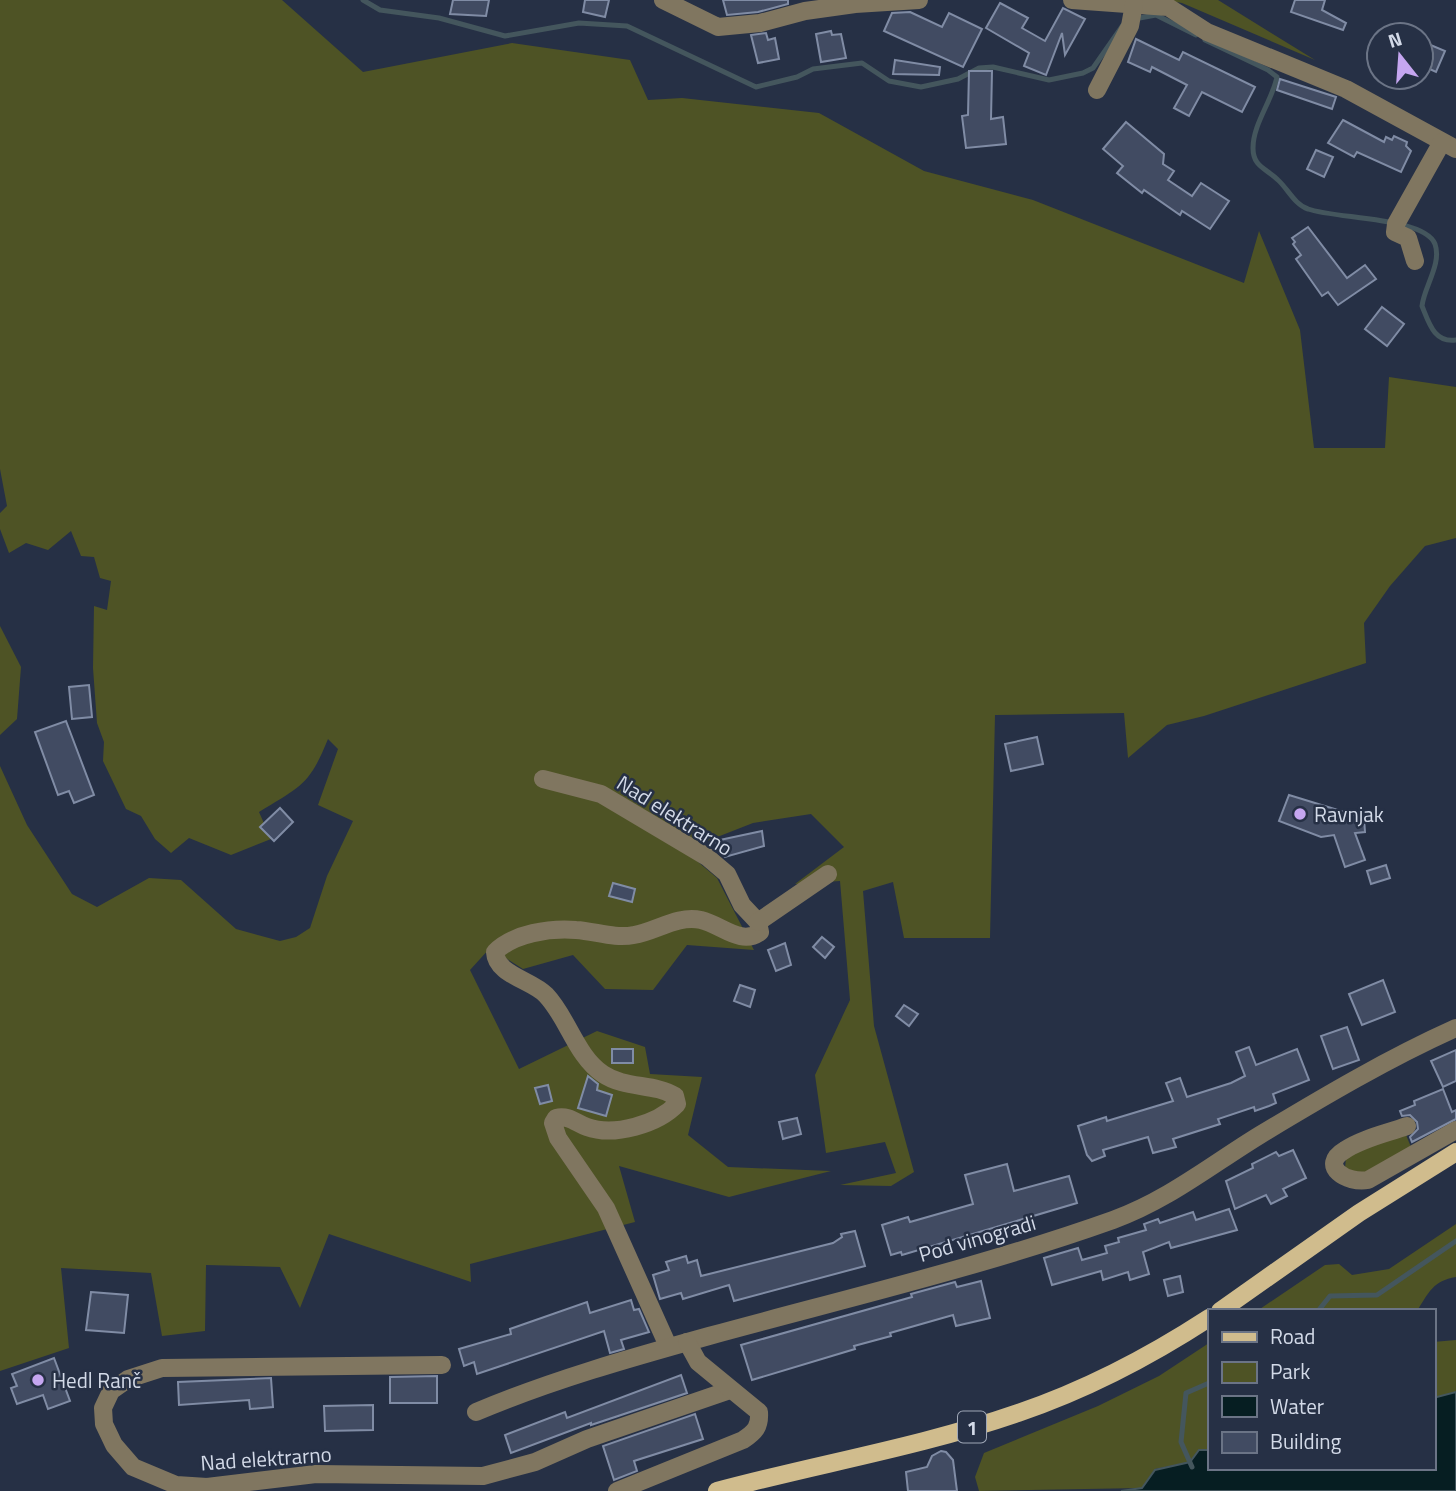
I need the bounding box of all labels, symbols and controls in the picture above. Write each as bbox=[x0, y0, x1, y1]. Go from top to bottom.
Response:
north arrow bbox=[1365, 21, 1435, 91]
text: N bbox=[1384, 23, 1405, 55]
street label: Nad elektrarno bbox=[611, 767, 739, 863]
place label: Ravnjak bbox=[1314, 798, 1384, 830]
marker: Ravnjak bbox=[1292, 806, 1308, 822]
street label: Pod vinogradi bbox=[915, 1206, 1039, 1270]
legend bbox=[1208, 1309, 1435, 1470]
text: Road bbox=[1270, 1320, 1315, 1352]
text: Park bbox=[1270, 1355, 1310, 1387]
place label: Hedl Ranč bbox=[52, 1364, 141, 1396]
marker: Hedl Ranč bbox=[30, 1372, 46, 1388]
text: Water bbox=[1270, 1390, 1324, 1422]
road number: 1 bbox=[958, 1412, 986, 1442]
text: Building bbox=[1270, 1425, 1342, 1457]
street label: Nad elektrarno bbox=[199, 1437, 333, 1479]

